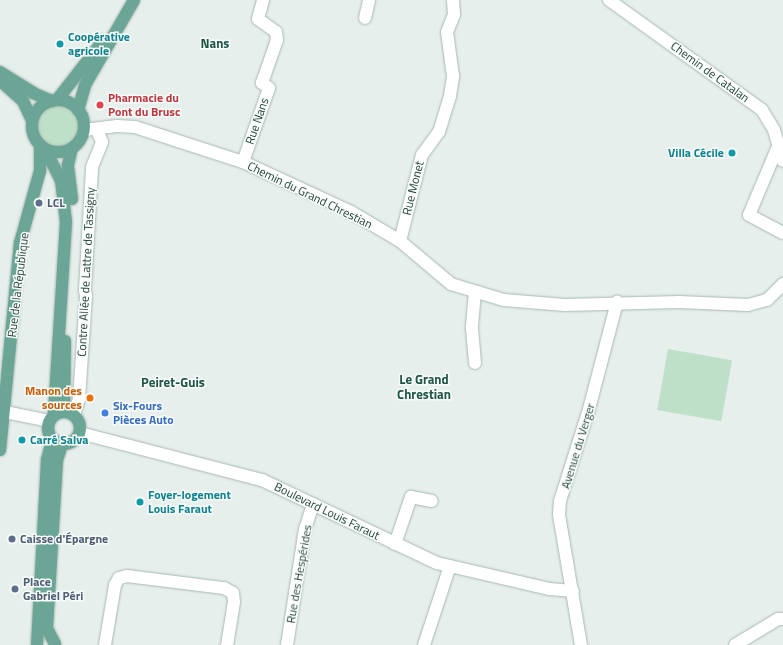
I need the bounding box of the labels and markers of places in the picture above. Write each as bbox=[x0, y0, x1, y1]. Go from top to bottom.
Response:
place label: Coopérative agricole bbox=[68, 30, 130, 58]
marker: Coopérative agricole bbox=[55, 39, 65, 49]
place label: Pharmacie du Pont du Brusc bbox=[108, 91, 180, 119]
marker: Pharmacie du Pont du Brusc bbox=[95, 100, 105, 110]
place label: Villa Cécile bbox=[668, 146, 724, 160]
marker: Villa Cécile bbox=[727, 148, 737, 158]
place label: LCL bbox=[47, 196, 65, 210]
marker: LCL bbox=[34, 198, 44, 208]
place label: Manon des sources bbox=[25, 384, 82, 412]
marker: Manon des sources bbox=[85, 393, 95, 403]
place label: Six-Fours Pièces Auto bbox=[113, 399, 174, 427]
marker: Six-Fours Pièces Auto bbox=[100, 408, 110, 418]
place label: Carré Salva bbox=[30, 433, 88, 447]
marker: Carré Salva bbox=[17, 435, 27, 445]
place label: Foyer-logement Louis Faraut bbox=[148, 488, 231, 516]
marker: Foyer-logement Louis Faraut bbox=[135, 497, 145, 507]
place label: Caisse d'Épargne bbox=[20, 532, 108, 546]
marker: Caisse d'Épargne bbox=[7, 534, 17, 544]
place label: Place Gabriel Péri bbox=[23, 575, 83, 603]
marker: Place Gabriel Péri bbox=[10, 584, 20, 594]

